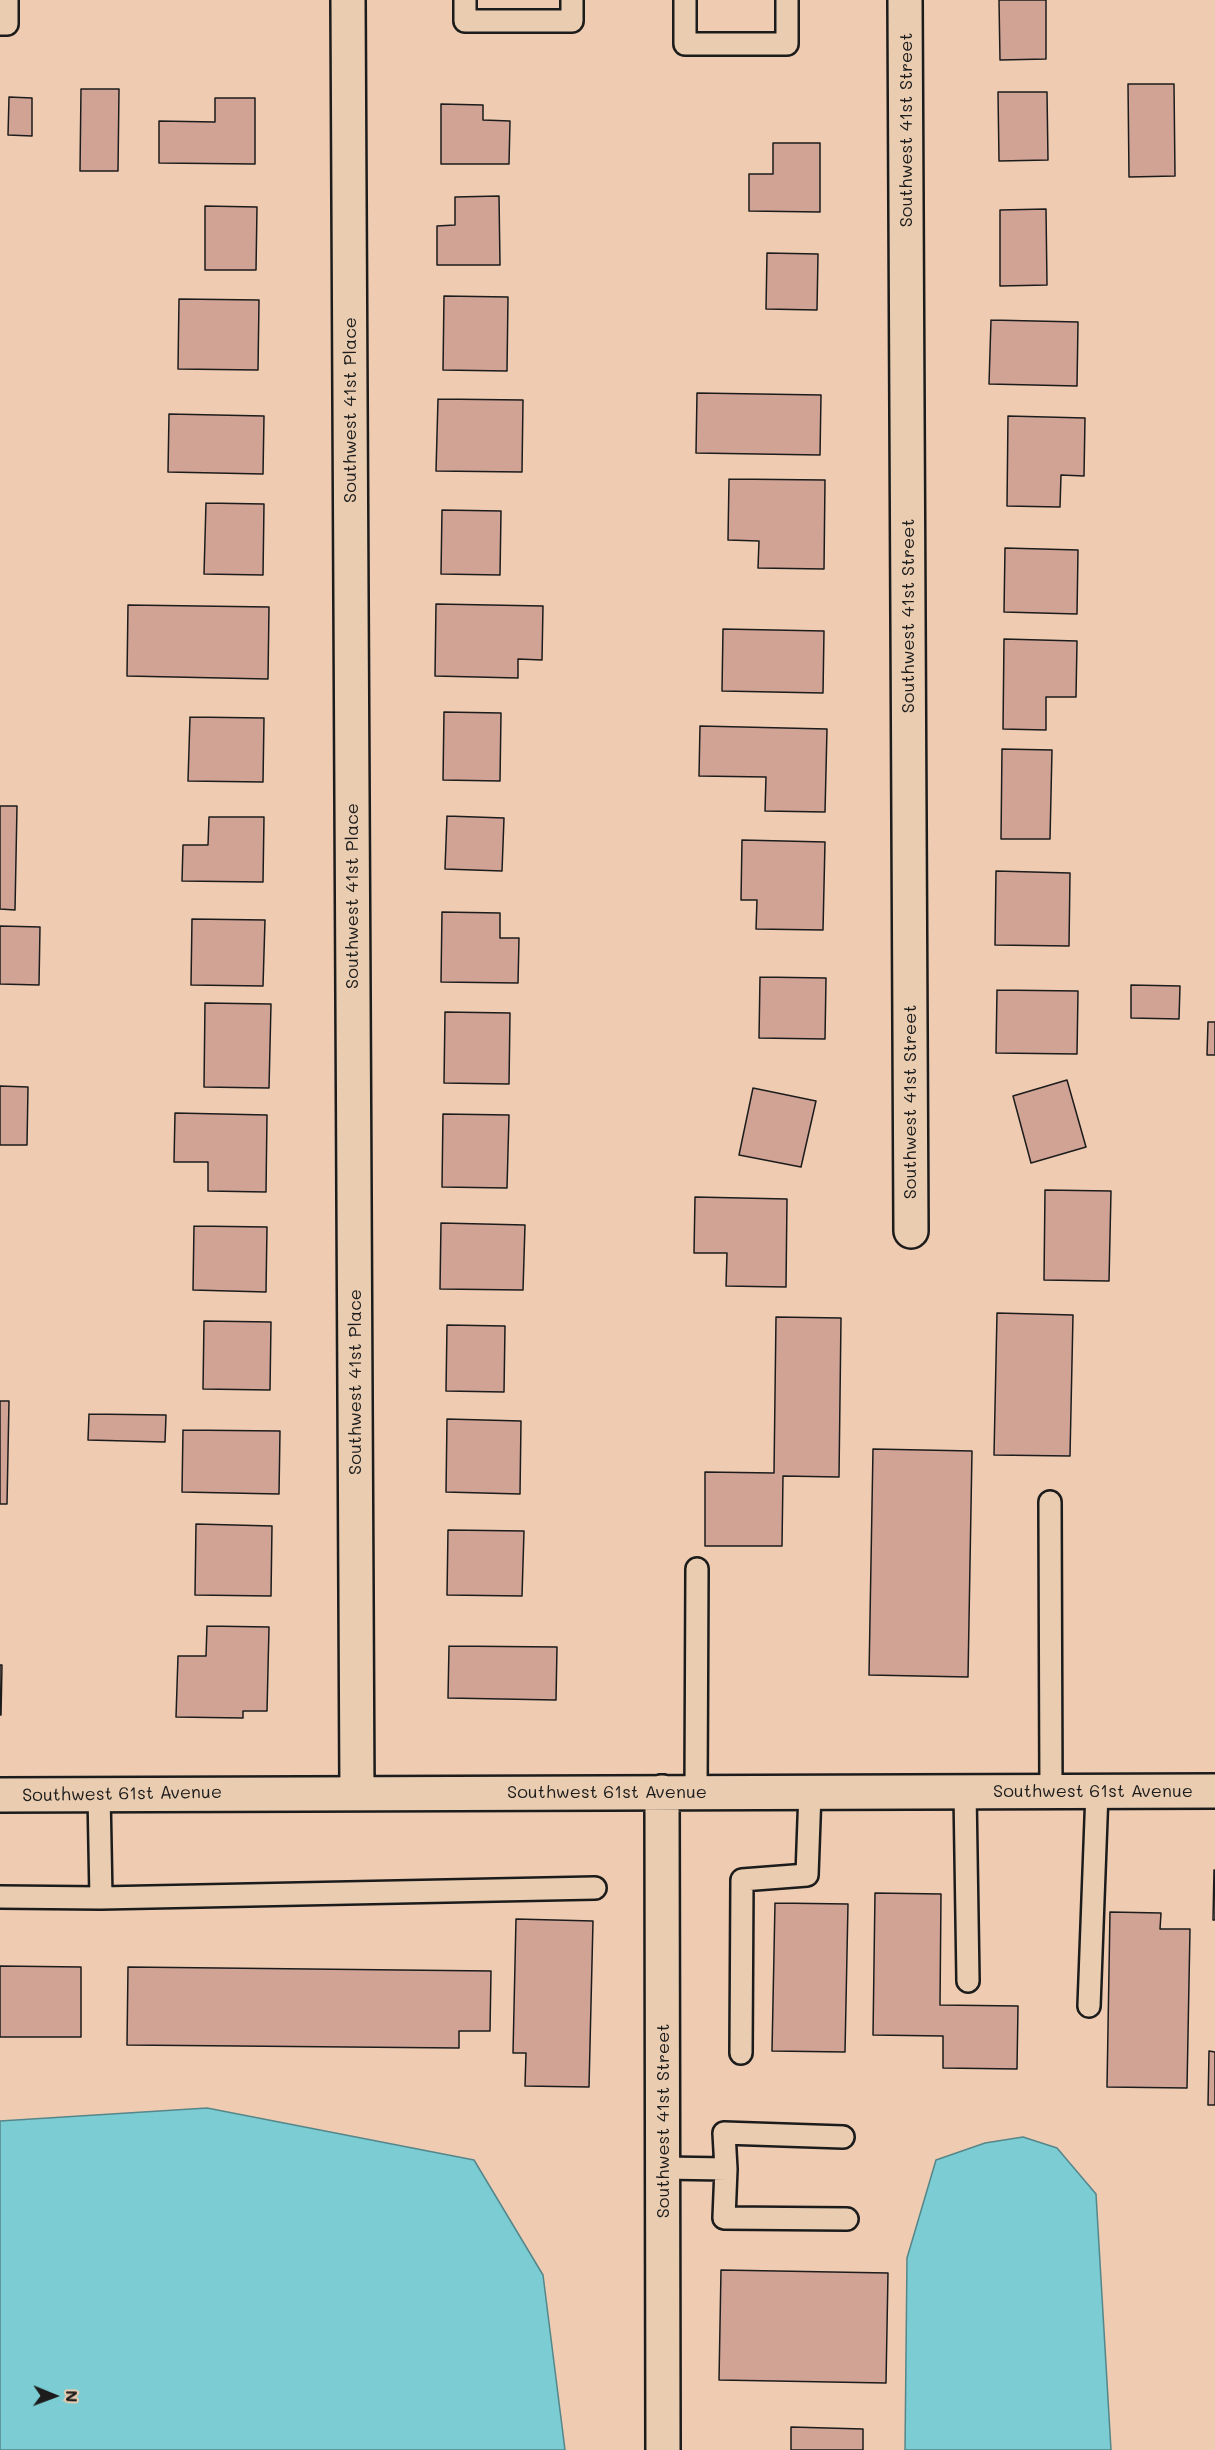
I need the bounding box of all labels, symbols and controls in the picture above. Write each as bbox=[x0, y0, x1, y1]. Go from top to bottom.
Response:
street label: Southwest 41st Street bbox=[895, 33, 917, 227]
street label: Southwest 41st Place bbox=[339, 317, 361, 503]
street label: Southwest 41st Street bbox=[897, 519, 919, 713]
street label: Southwest 41st Place bbox=[341, 803, 363, 989]
street label: Southwest 41st Street bbox=[899, 1005, 921, 1199]
street label: Southwest 41st Place bbox=[344, 1289, 366, 1475]
street label: Southwest 61st Avenue bbox=[993, 1780, 1193, 1802]
street label: Southwest 61st Avenue bbox=[22, 1781, 222, 1807]
street label: Southwest 61st Avenue bbox=[507, 1781, 707, 1803]
street label: Southwest 41st Street bbox=[652, 2024, 674, 2218]
north arrow bbox=[24, 2366, 84, 2426]
text: N bbox=[62, 2390, 83, 2403]

